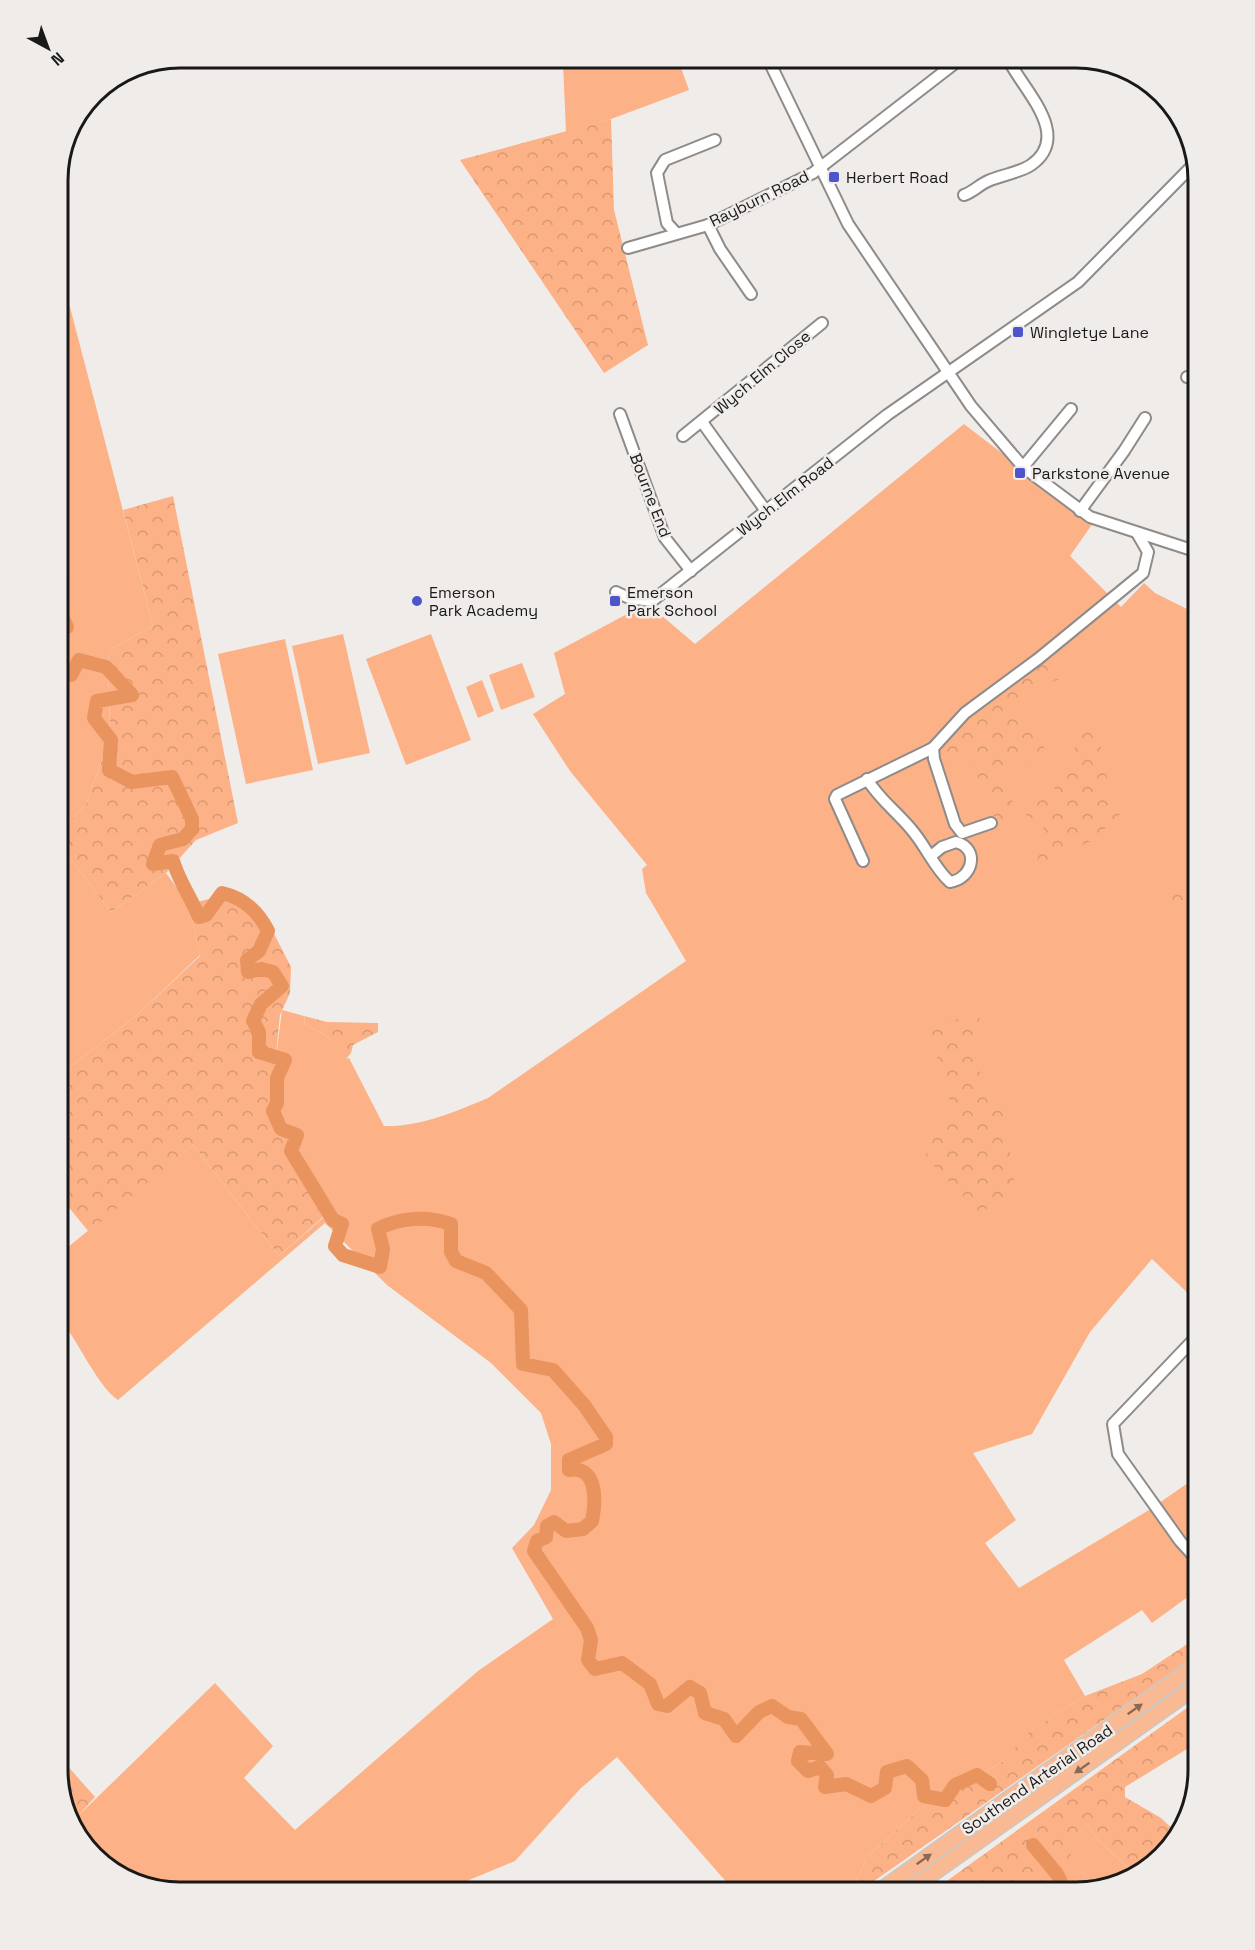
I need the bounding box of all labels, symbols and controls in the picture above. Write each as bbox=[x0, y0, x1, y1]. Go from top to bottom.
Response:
north arrow bbox=[18, 18, 78, 78]
text: N bbox=[47, 47, 68, 70]
street label: Rayburn Road bbox=[706, 165, 812, 232]
place label: Herbert Road bbox=[846, 167, 949, 188]
marker: Herbert Road bbox=[827, 170, 841, 184]
place label: Wingletye Lane bbox=[1030, 322, 1149, 343]
marker: Wingletye Lane bbox=[1011, 325, 1025, 339]
street label: Wych Elm Close bbox=[710, 326, 815, 419]
street label: Bourne End bbox=[625, 450, 676, 540]
street label: Wych Elm Road bbox=[733, 452, 838, 541]
place label: Parkstone Avenue bbox=[1032, 463, 1170, 484]
marker: Parkstone Avenue bbox=[1013, 466, 1027, 480]
place label: Emerson Park Academy bbox=[429, 582, 538, 621]
place label: Emerson Park School bbox=[627, 582, 717, 621]
marker: Emerson Park Academy bbox=[410, 594, 424, 608]
marker: Emerson Park School bbox=[608, 594, 622, 608]
one-way arrow bbox=[1127, 1704, 1142, 1716]
street label: Southend Arterial Road bbox=[958, 1719, 1117, 1839]
one-way arrow bbox=[1074, 1762, 1090, 1774]
one-way arrow bbox=[916, 1853, 932, 1865]

